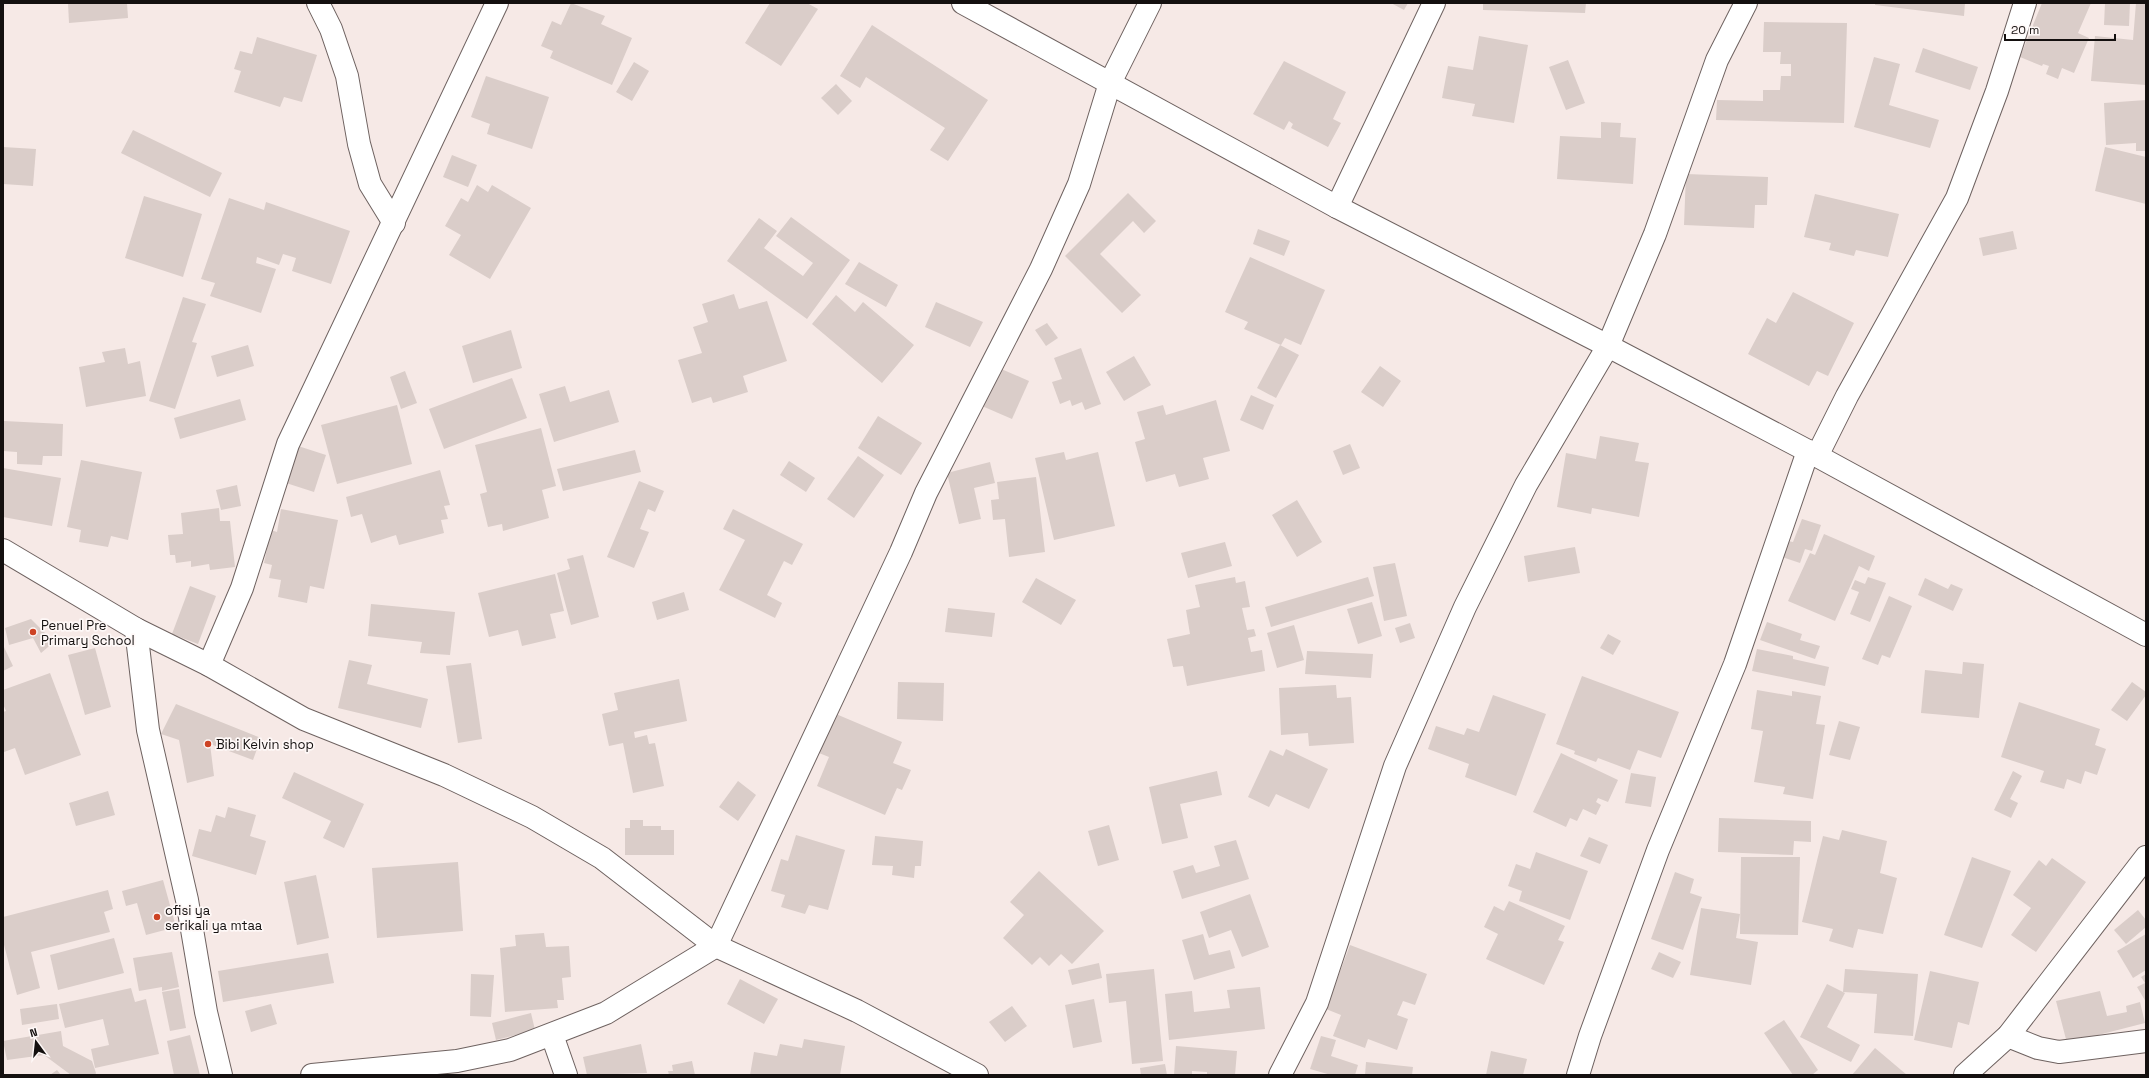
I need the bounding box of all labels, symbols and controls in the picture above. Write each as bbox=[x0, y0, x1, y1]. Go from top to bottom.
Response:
scale bar bbox=[2005, 16, 2115, 42]
text: 20 m bbox=[2011, 22, 2039, 38]
place label: Penuel Pre Primary School bbox=[41, 617, 135, 649]
marker: Penuel Pre Primary School bbox=[28, 627, 38, 637]
place label: Bibi Kelvin shop bbox=[216, 736, 314, 753]
marker: Bibi Kelvin shop bbox=[203, 739, 213, 749]
place label: ofisi ya serikali ya mtaa bbox=[165, 902, 263, 934]
marker: ofisi ya serikali ya mtaa bbox=[152, 912, 162, 922]
north arrow bbox=[16, 1022, 56, 1062]
text: N bbox=[28, 1025, 39, 1040]

